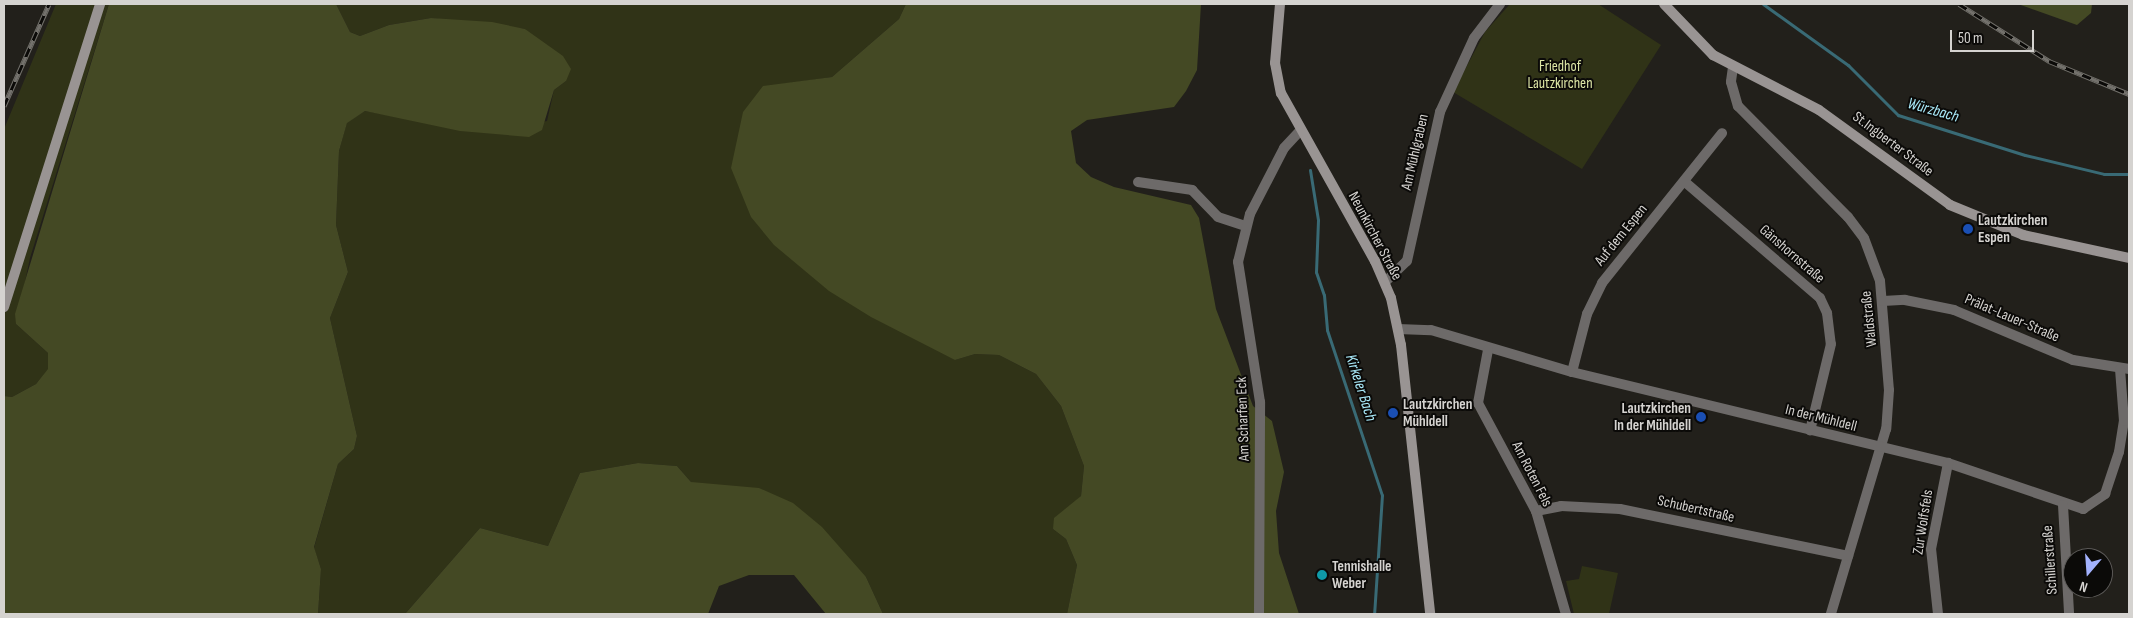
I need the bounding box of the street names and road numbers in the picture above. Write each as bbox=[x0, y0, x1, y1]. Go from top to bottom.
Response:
street label: St.Ingberter Straße bbox=[1849, 108, 1937, 180]
street label: Am Mühlgraben bbox=[1398, 112, 1432, 192]
street label: Neunkircher Straße bbox=[1344, 189, 1406, 283]
street label: Auf dem Espen bbox=[1591, 201, 1651, 269]
street label: Gänshornstraße bbox=[1756, 221, 1828, 287]
street label: Waldstraße bbox=[1857, 290, 1881, 348]
street label: Prälat-Lauer-Straße bbox=[1962, 290, 2062, 346]
street label: Am Scharfen Eck bbox=[1233, 376, 1253, 462]
street label: In der Mühldell bbox=[1783, 400, 1859, 436]
street label: Am Roten Fels bbox=[1508, 438, 1556, 510]
street label: Zur Wolfsfels bbox=[1909, 488, 1937, 556]
street label: Schubertstraße bbox=[1656, 491, 1736, 527]
street label: Schillerstraße bbox=[2039, 525, 2061, 595]

